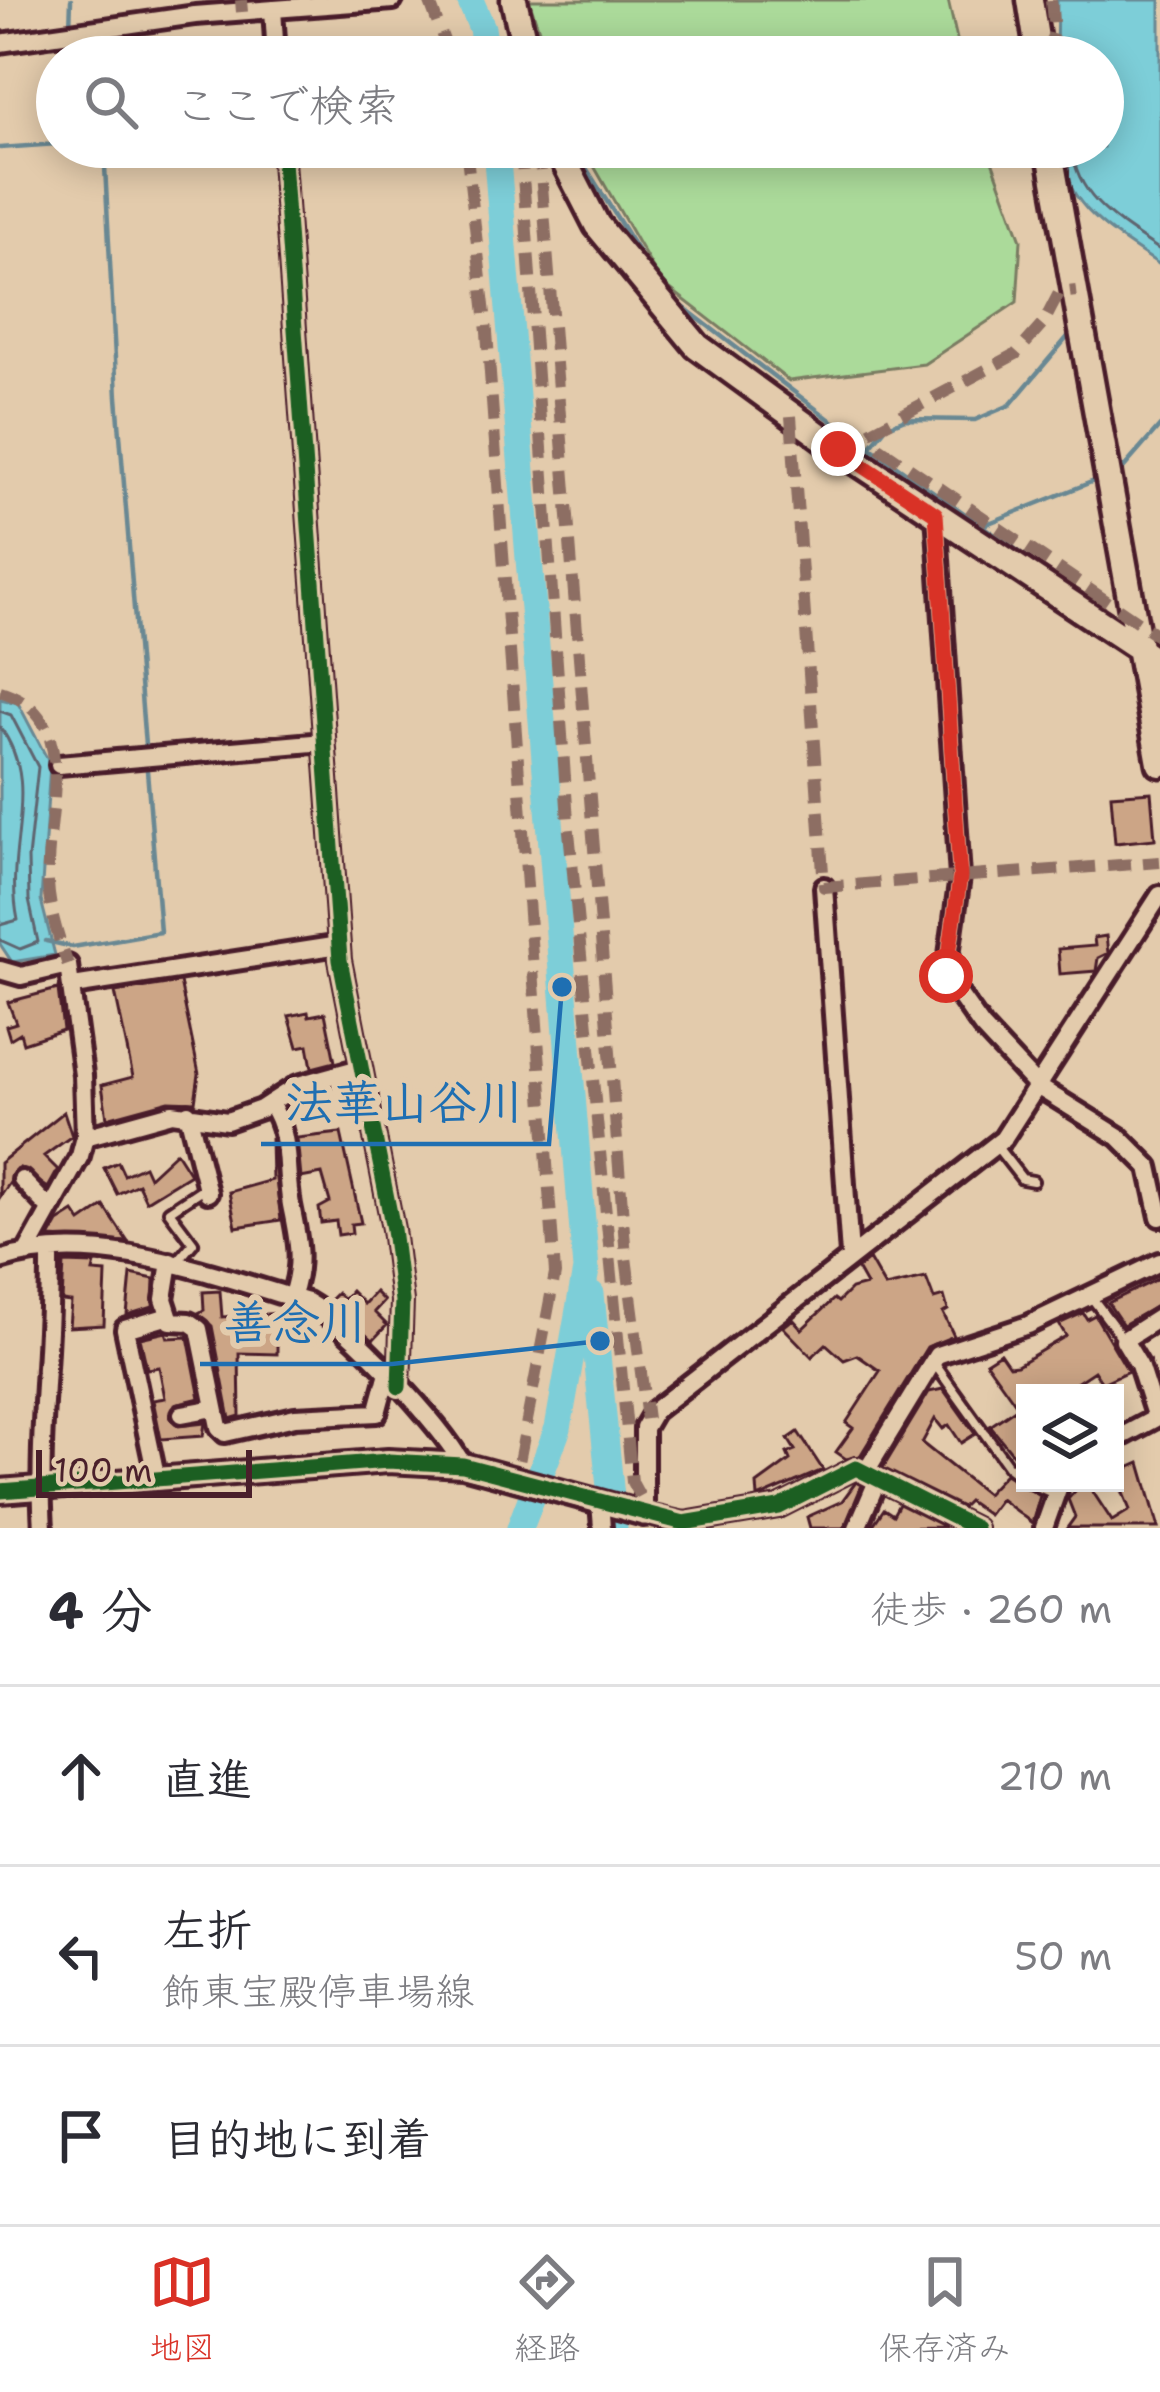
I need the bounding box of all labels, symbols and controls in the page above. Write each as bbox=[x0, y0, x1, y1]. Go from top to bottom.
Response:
search box bbox=[36, 36, 1124, 168]
icon: search bbox=[78, 69, 144, 135]
text: ここで検索 bbox=[174, 75, 399, 135]
route end bbox=[811, 422, 865, 476]
route start bbox=[919, 949, 973, 1003]
callout: 法華山谷川 bbox=[261, 1060, 549, 1144]
text: 法華山谷川 bbox=[285, 1070, 525, 1134]
callout: 善念川 bbox=[200, 1280, 392, 1364]
text: 善念川 bbox=[224, 1290, 368, 1354]
map controls bbox=[1016, 1384, 1124, 1492]
button: layers bbox=[1016, 1384, 1124, 1492]
scale bar bbox=[36, 1444, 252, 1497]
text: 100 m bbox=[54, 1448, 153, 1493]
text: 4 分 bbox=[48, 1576, 152, 1644]
text: 徒歩 · 260 m bbox=[870, 1583, 1112, 1635]
icon: ahead bbox=[48, 1743, 114, 1809]
text: 直進 bbox=[162, 1749, 252, 1809]
text: 210 m bbox=[997, 1750, 1112, 1802]
text: 左折 bbox=[162, 1900, 252, 1960]
icon: left bbox=[48, 1923, 114, 1989]
text: 50 m bbox=[1014, 1930, 1112, 1982]
text: 飾東宝殿停車場線 bbox=[162, 1965, 474, 2017]
icon: arrive bbox=[48, 2103, 114, 2169]
text: 目的地に到着 bbox=[162, 2109, 432, 2169]
tab: 地図 bbox=[149, 2249, 215, 2370]
tab: 経路 bbox=[514, 2249, 580, 2370]
tab: 保存済み bbox=[879, 2249, 1011, 2370]

